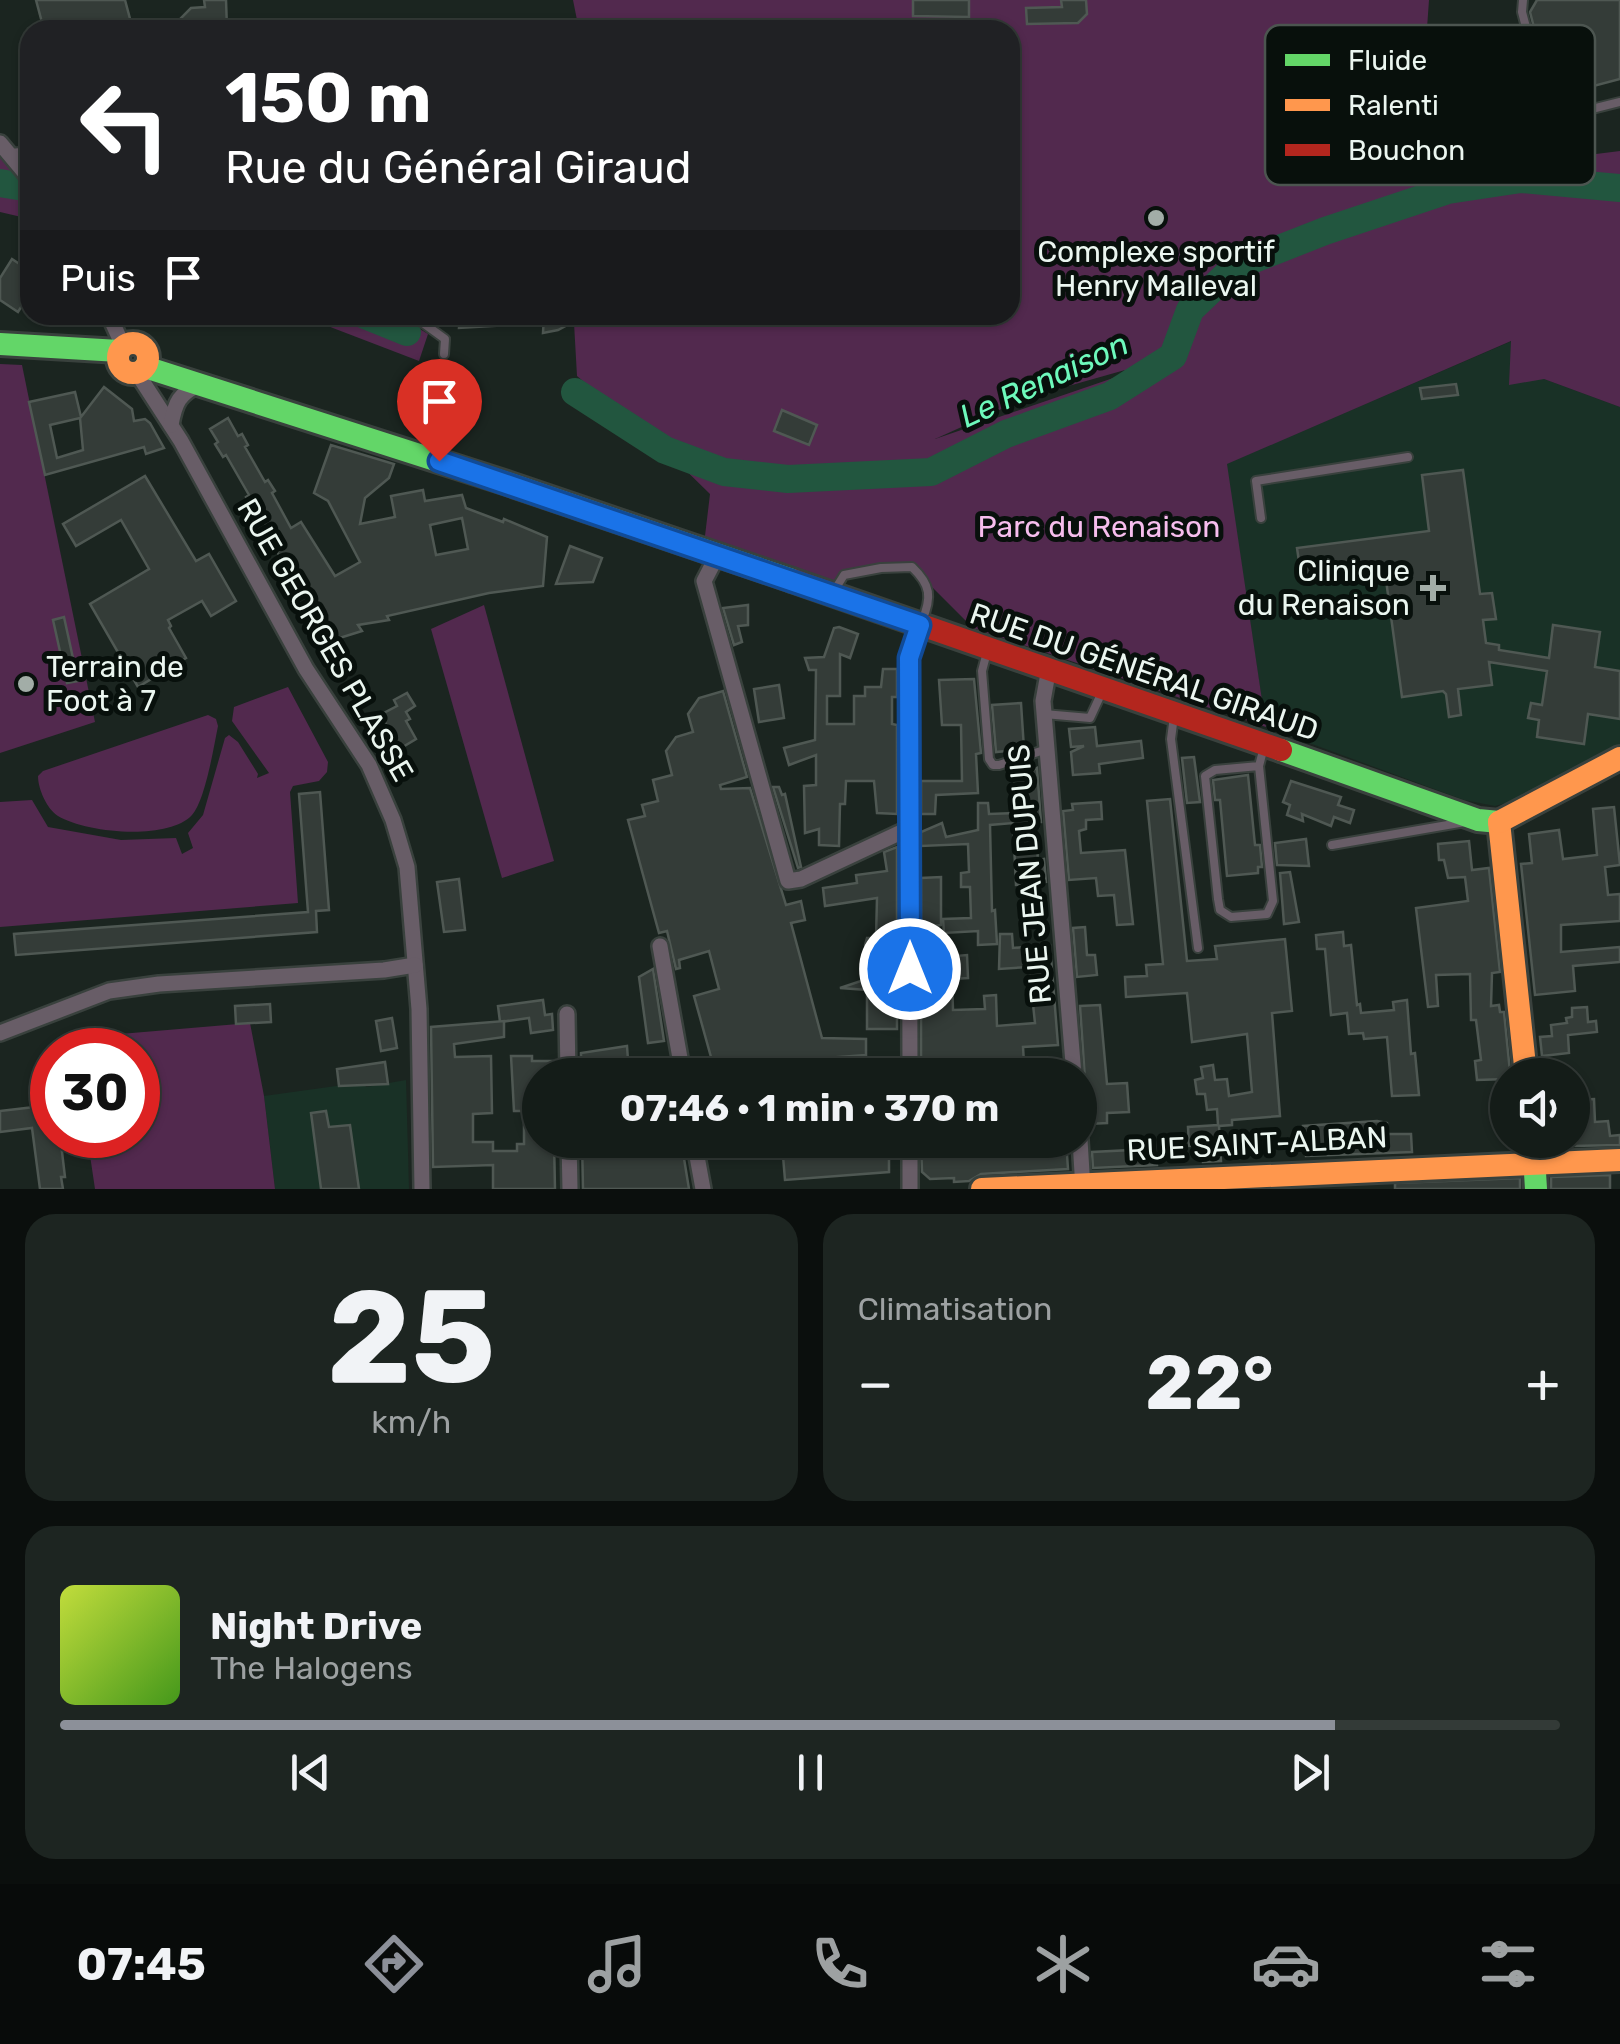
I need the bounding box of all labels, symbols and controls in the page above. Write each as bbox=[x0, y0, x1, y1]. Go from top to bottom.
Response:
legend bbox=[1265, 25, 1595, 185]
text: Fluide bbox=[1348, 44, 1427, 77]
text: 150 m bbox=[225, 57, 432, 140]
icon: left bbox=[60, 60, 190, 190]
text: Ralenti bbox=[1348, 89, 1439, 122]
text: Bouchon bbox=[1348, 134, 1465, 167]
text: Rue du Général Giraud bbox=[225, 141, 692, 194]
marker: Complexe sportif Henry Malleval bbox=[1145, 207, 1167, 229]
place label: Complexe sportif Henry Malleval bbox=[1037, 234, 1275, 304]
icon: arrive bbox=[156, 250, 211, 305]
text: Puis bbox=[60, 255, 136, 301]
water label: Le Renaison bbox=[954, 324, 1134, 436]
pin bbox=[397, 359, 482, 462]
icon: arrive bbox=[412, 374, 467, 429]
street label: RUE GEORGES PLASSE bbox=[229, 492, 421, 788]
park label: Parc du Renaison bbox=[978, 509, 1220, 545]
place label: Clinique du Renaison bbox=[1238, 553, 1410, 623]
marker: Clinique du Renaison bbox=[1420, 575, 1446, 601]
street label: RUE DU GÉNÉRAL GIRAUD bbox=[965, 595, 1323, 749]
place label: Terrain de Foot à 7 bbox=[46, 649, 184, 719]
marker: Terrain de Foot à 7 bbox=[15, 673, 37, 695]
street label: RUE JEAN DUPUIS bbox=[1001, 743, 1059, 1005]
position arrow bbox=[858, 917, 962, 1021]
speed limit sign: 30 bbox=[30, 1028, 160, 1158]
map controls bbox=[1490, 1058, 1590, 1158]
button: sound bbox=[1490, 1058, 1590, 1158]
text: 07:46 · 1 min · 370 m bbox=[620, 1085, 999, 1131]
street label: RUE SAINT-ALBAN bbox=[1126, 1119, 1388, 1169]
text: 25 bbox=[327, 1260, 495, 1415]
text: Climatisation bbox=[858, 1290, 1052, 1328]
text: 22° bbox=[1145, 1339, 1274, 1428]
text: − bbox=[858, 1351, 893, 1416]
text: + bbox=[1526, 1351, 1560, 1416]
text: km/h bbox=[371, 1403, 451, 1441]
text: Night Drive bbox=[210, 1603, 422, 1649]
text: The Halogens bbox=[210, 1649, 413, 1687]
icon: previous bbox=[283, 1745, 338, 1800]
icon: pause bbox=[783, 1745, 838, 1800]
icon: next bbox=[1283, 1745, 1338, 1800]
icon: directions bbox=[359, 1929, 429, 1999]
icon: music bbox=[582, 1929, 652, 1999]
icon: phone bbox=[805, 1929, 875, 1999]
icon: climate bbox=[1028, 1929, 1098, 1999]
icon: car bbox=[1251, 1929, 1321, 1999]
icon: filters bbox=[1473, 1929, 1543, 1999]
text: 07:45 bbox=[76, 1938, 206, 1991]

